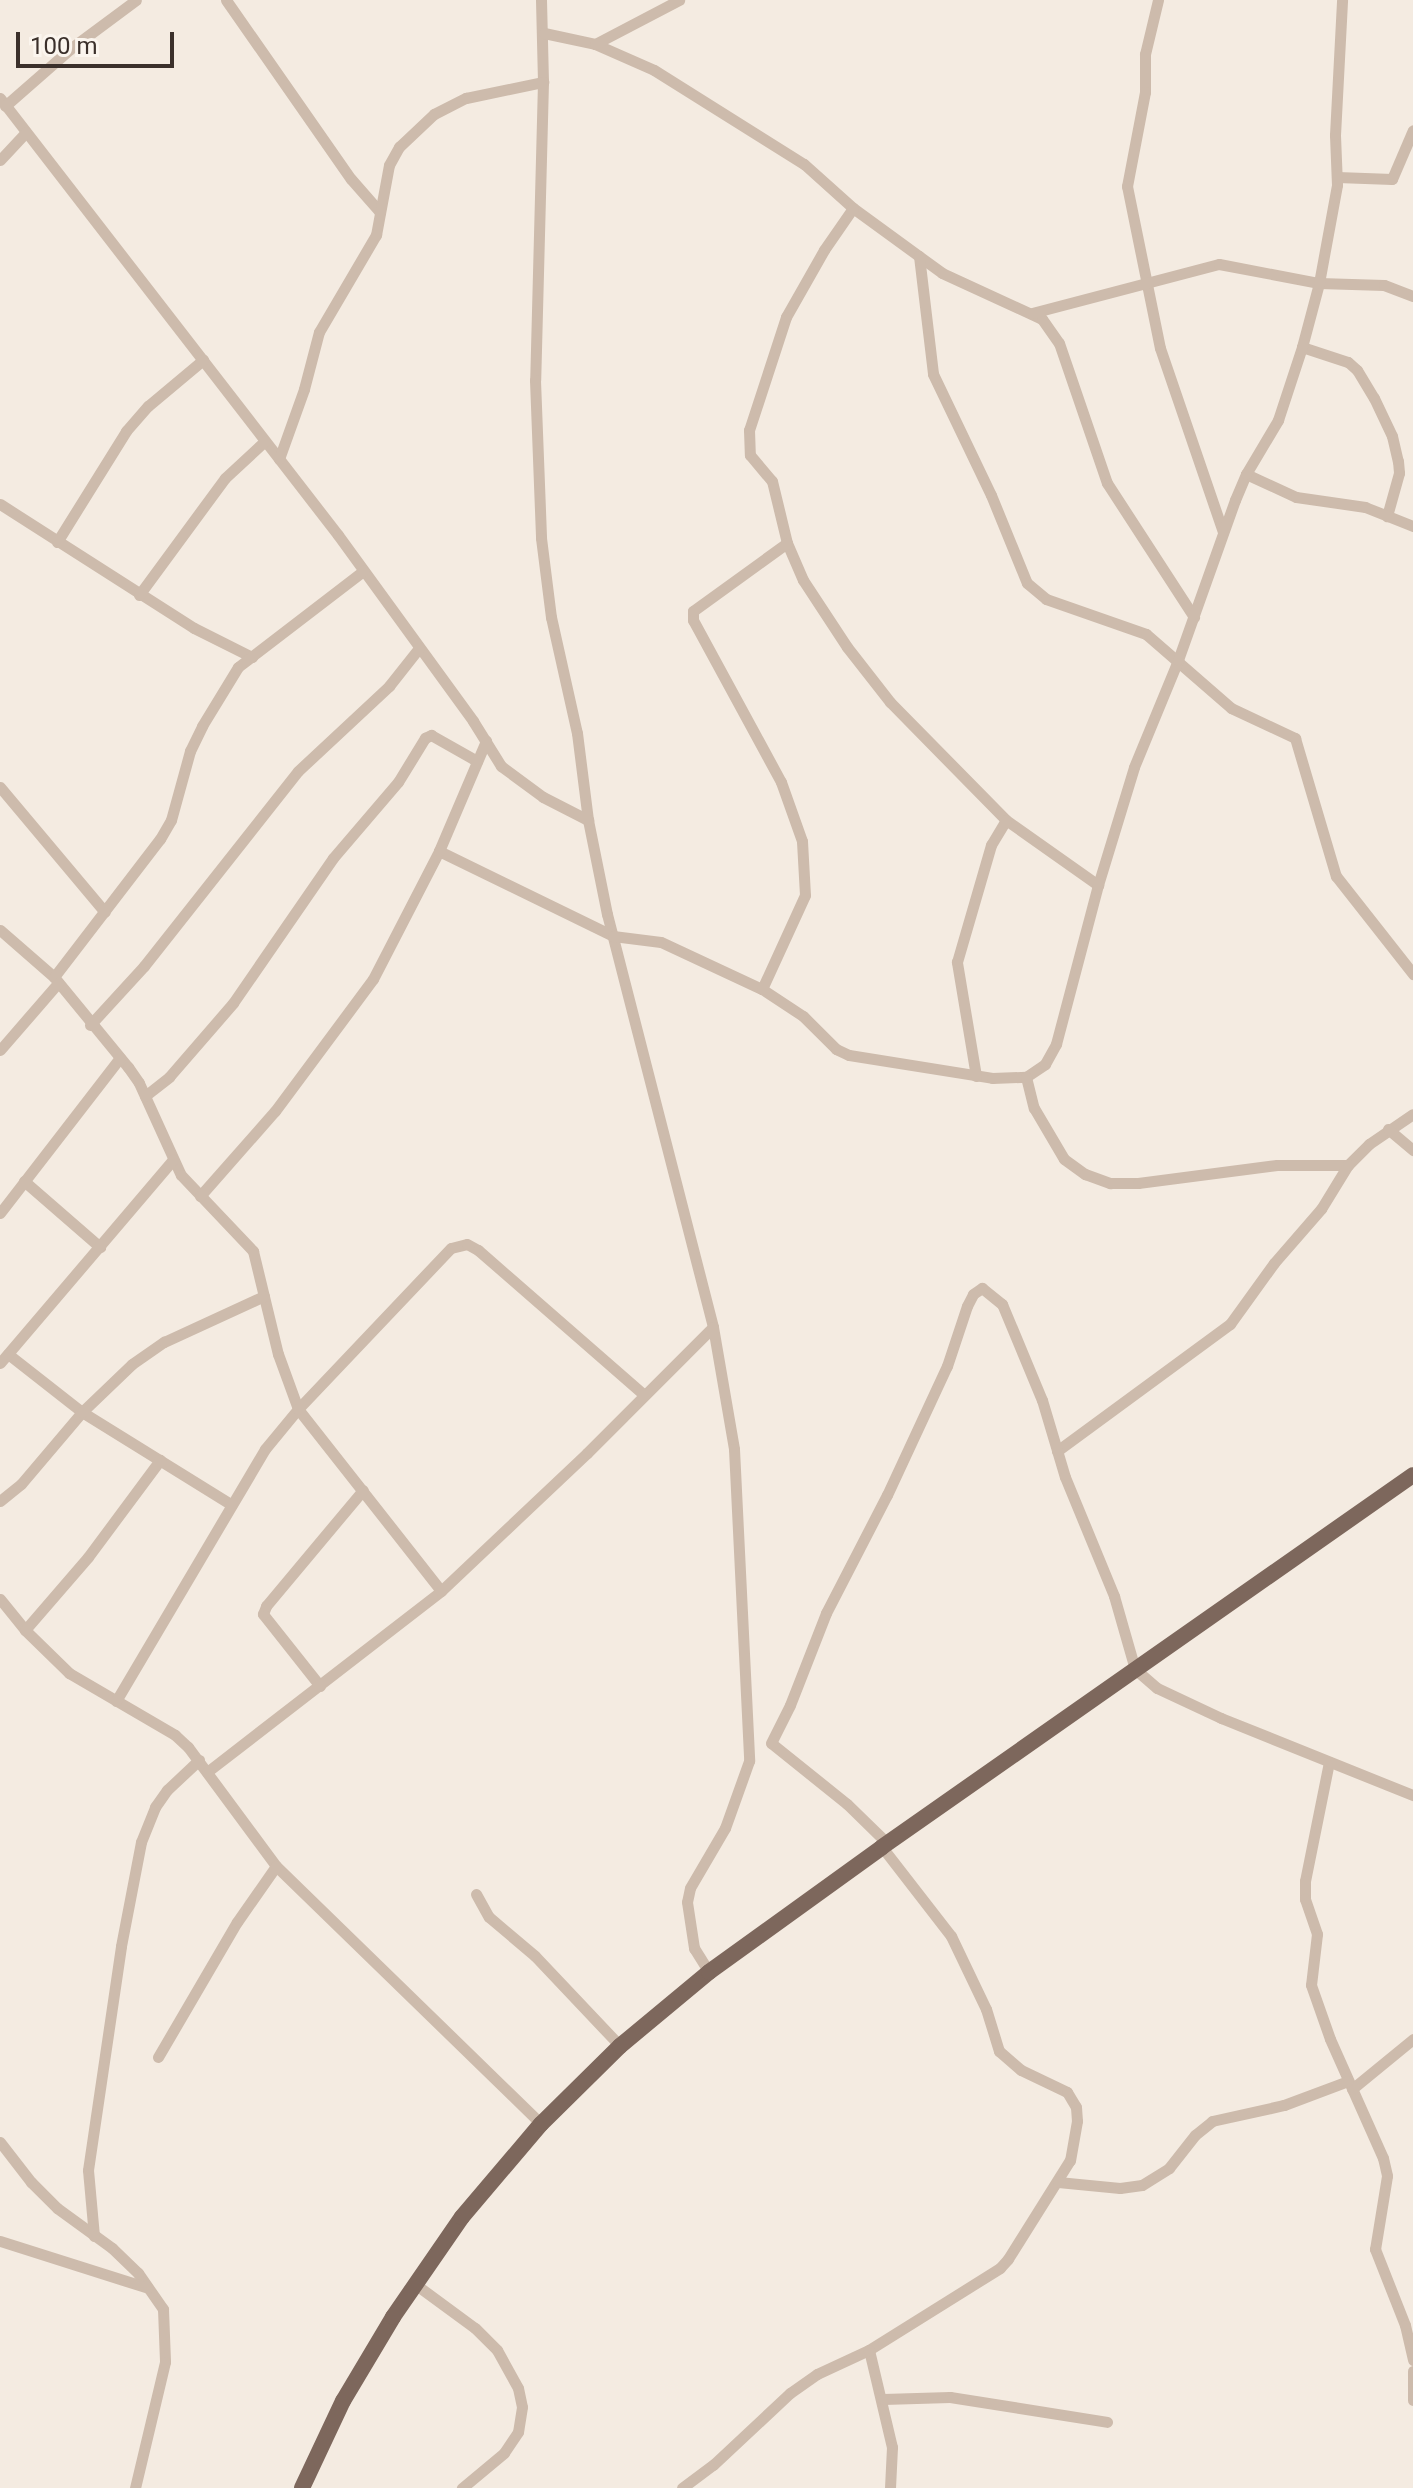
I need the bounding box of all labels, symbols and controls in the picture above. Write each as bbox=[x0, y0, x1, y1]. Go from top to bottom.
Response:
scale bar bbox=[20, 16, 178, 66]
text: 100 m bbox=[30, 32, 97, 60]

